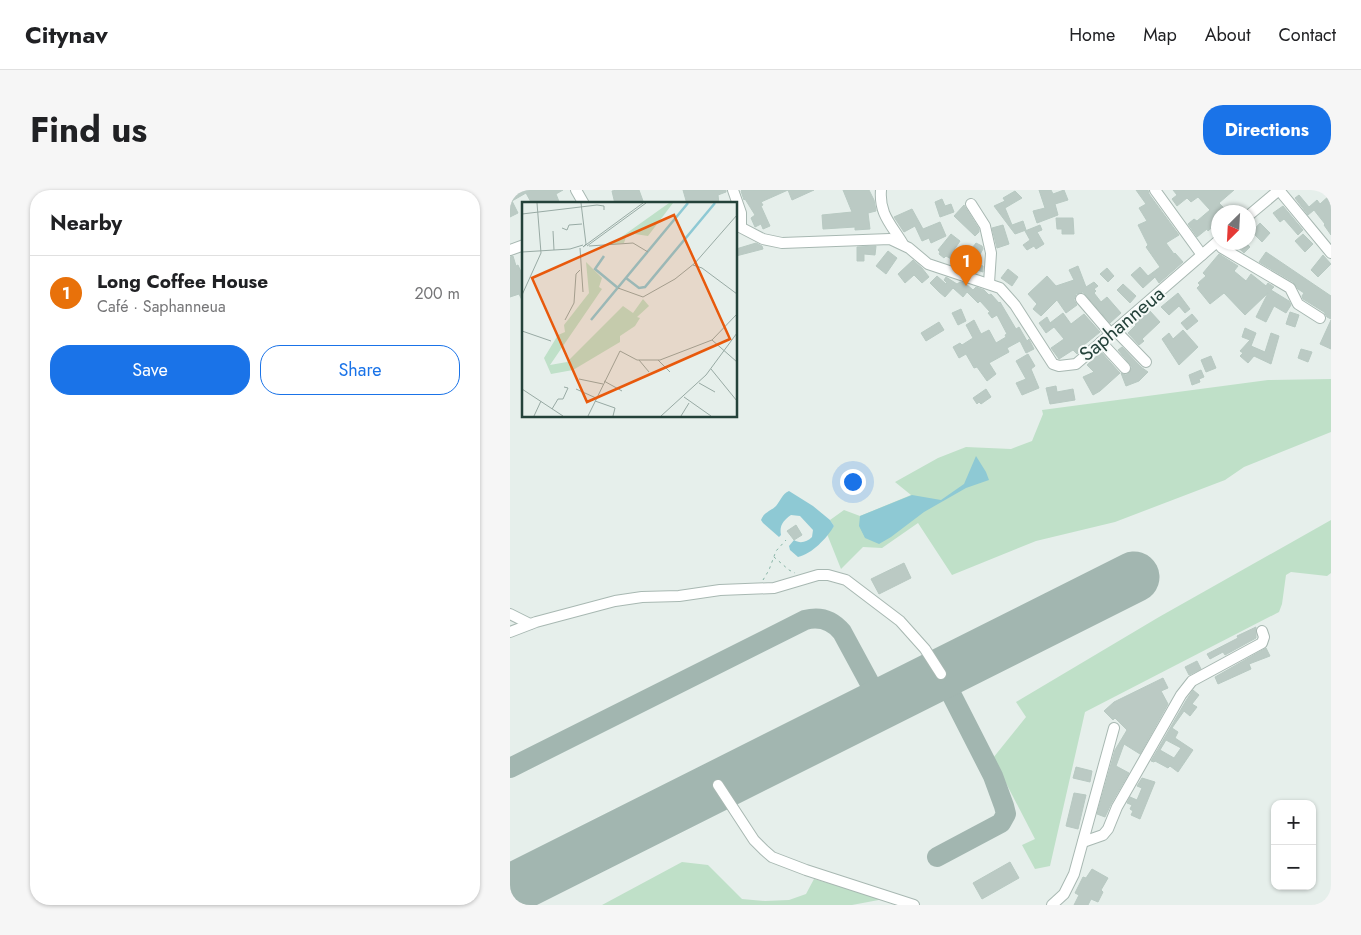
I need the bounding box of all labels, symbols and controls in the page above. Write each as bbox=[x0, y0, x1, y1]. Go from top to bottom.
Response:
text: Citynav bbox=[25, 17, 108, 52]
text: Home bbox=[1069, 22, 1115, 48]
text: Map bbox=[1143, 22, 1177, 48]
text: About bbox=[1205, 22, 1250, 48]
text: Contact bbox=[1278, 22, 1336, 48]
text: Find us bbox=[30, 105, 147, 155]
button: Directions bbox=[1203, 105, 1331, 155]
inset map bbox=[522, 202, 738, 418]
north arrow bbox=[1211, 205, 1256, 250]
text: Nearby bbox=[50, 208, 122, 238]
pin: 1 bbox=[950, 245, 982, 286]
text: Long Coffee House bbox=[97, 268, 268, 295]
street label: Saphanneua bbox=[1073, 280, 1171, 368]
text: 1 bbox=[62, 282, 70, 305]
text: 200 m bbox=[414, 282, 460, 305]
text: Café · Saphanneua bbox=[97, 295, 226, 318]
button: Save bbox=[50, 345, 250, 395]
button: Share bbox=[260, 345, 460, 395]
your location bbox=[840, 469, 866, 495]
map controls bbox=[1271, 800, 1316, 890]
button: + bbox=[1271, 800, 1316, 845]
button: − bbox=[1271, 845, 1316, 890]

